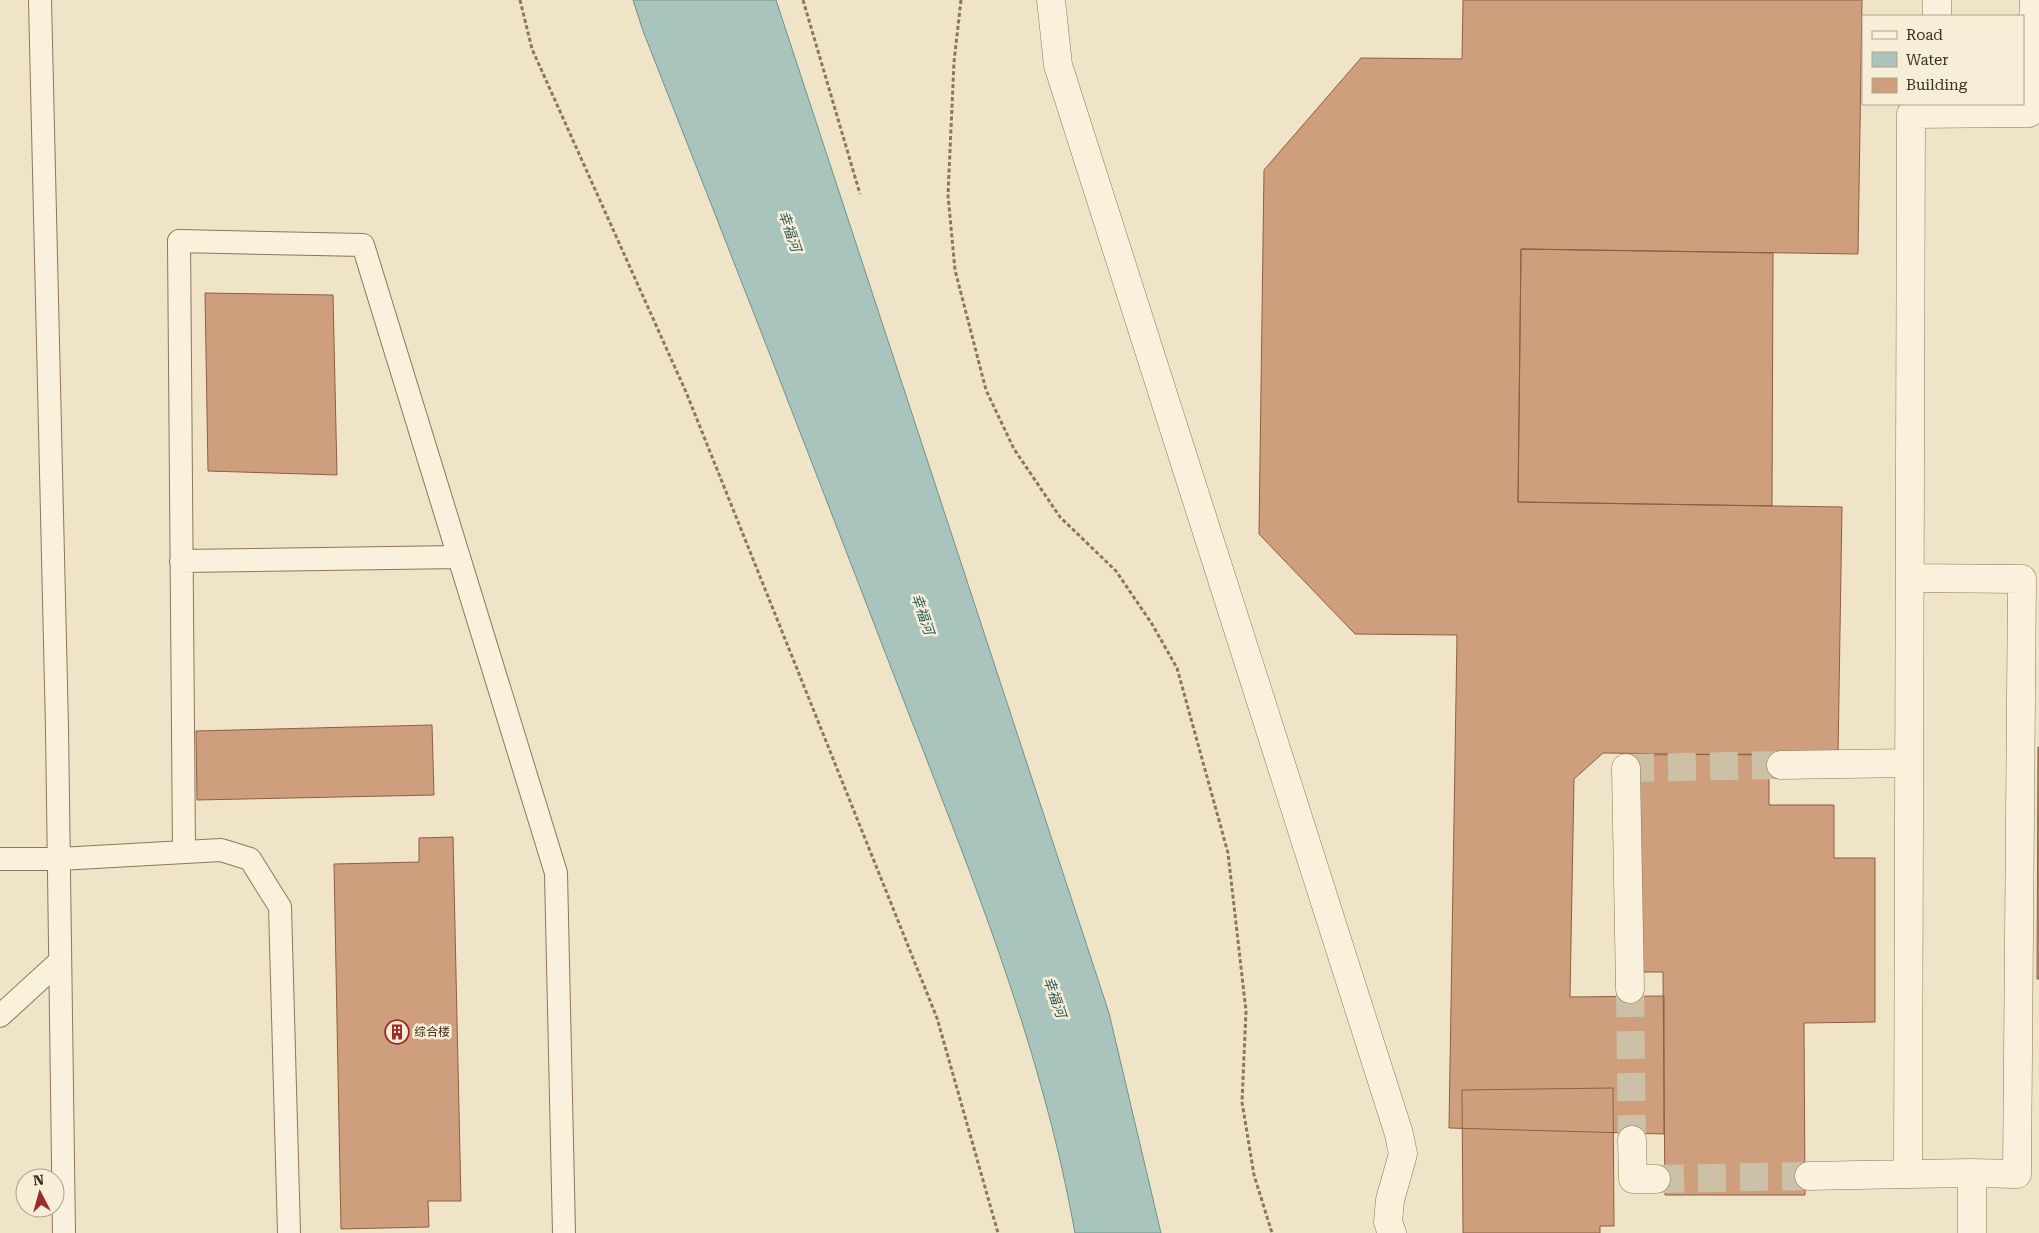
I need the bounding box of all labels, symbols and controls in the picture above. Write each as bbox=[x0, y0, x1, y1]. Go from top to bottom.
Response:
legend bbox=[1862, 15, 2024, 105]
text: Road bbox=[1906, 26, 1943, 44]
text: Water bbox=[1906, 51, 1948, 69]
text: Building bbox=[1906, 76, 1968, 94]
water label: 幸福河 bbox=[776, 209, 805, 256]
water label: 幸福河 bbox=[909, 592, 938, 639]
water label: 幸福河 bbox=[1041, 975, 1070, 1022]
building icon: 综合楼 bbox=[384, 1019, 410, 1045]
place label: 综合楼 bbox=[414, 1025, 450, 1039]
north arrow bbox=[15, 1168, 65, 1218]
text: N bbox=[32, 1172, 45, 1189]

